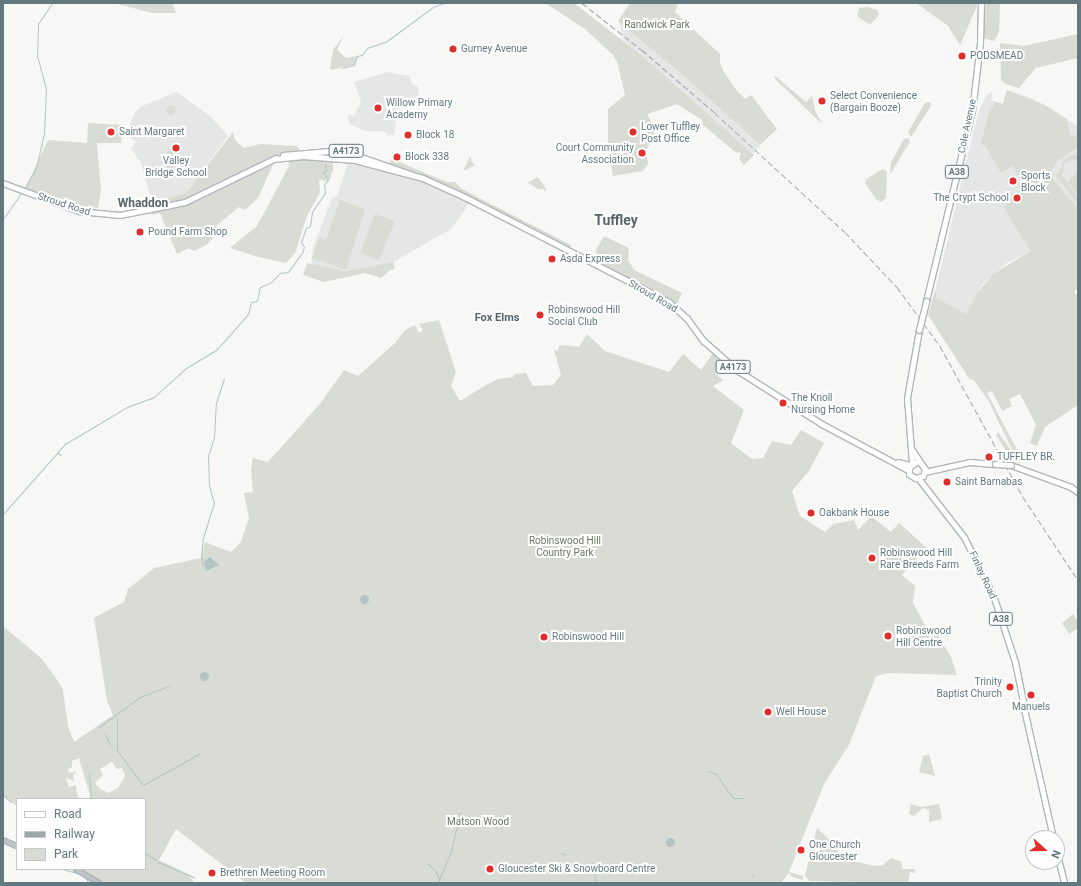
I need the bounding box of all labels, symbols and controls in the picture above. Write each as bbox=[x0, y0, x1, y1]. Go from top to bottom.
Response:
park label: Randwick Park bbox=[624, 19, 690, 31]
place label: Gurney Avenue bbox=[461, 43, 527, 55]
marker: Gurney Avenue bbox=[448, 44, 458, 54]
place label: PODSMEAD bbox=[970, 50, 1023, 62]
marker: PODSMEAD bbox=[957, 51, 967, 61]
place label: Select Convenience (Bargain Booze) bbox=[830, 89, 917, 112]
place label: Willow Primary Academy bbox=[386, 96, 452, 120]
marker: Select Convenience (Bargain Booze) bbox=[817, 96, 827, 106]
street label: Cole Avenue bbox=[955, 98, 979, 154]
marker: Willow Primary Academy bbox=[373, 103, 383, 113]
place label: Lower Tuffley Post Office bbox=[641, 120, 700, 144]
place label: Saint Margaret bbox=[119, 126, 184, 138]
marker: Saint Margaret bbox=[106, 127, 116, 137]
marker: Lower Tuffley Post Office bbox=[628, 127, 638, 137]
place label: Block 18 bbox=[416, 129, 454, 141]
marker: Block 18 bbox=[403, 130, 413, 140]
place label: Court Community Association bbox=[556, 141, 634, 164]
marker: Valley Bridge School bbox=[171, 143, 181, 153]
road number: A4173 bbox=[328, 144, 364, 158]
marker: Court Community Association bbox=[637, 148, 647, 158]
place label: Block 338 bbox=[405, 151, 449, 163]
marker: Block 338 bbox=[392, 152, 402, 162]
place label: Valley Bridge School bbox=[145, 154, 207, 178]
road number: A38 bbox=[944, 165, 970, 179]
place label: Sports Block bbox=[1021, 169, 1050, 192]
marker: Sports Block bbox=[1008, 176, 1018, 186]
street label: Stroud Road bbox=[36, 190, 92, 218]
place label: The Crypt School bbox=[933, 192, 1009, 204]
marker: The Crypt School bbox=[1012, 193, 1022, 203]
district label: Whaddon bbox=[118, 197, 168, 211]
district label: Tuffley bbox=[594, 212, 638, 228]
place label: Pound Farm Shop bbox=[148, 226, 227, 238]
marker: Pound Farm Shop bbox=[135, 227, 145, 237]
place label: Asda Express bbox=[560, 253, 620, 265]
marker: Asda Express bbox=[547, 254, 557, 264]
street label: Stroud Road bbox=[626, 277, 680, 315]
place label: Robinswood Hill Social Club bbox=[548, 303, 620, 326]
marker: Robinswood Hill Social Club bbox=[535, 310, 545, 320]
district label: Fox Elms bbox=[475, 311, 519, 325]
road number: A4173 bbox=[715, 360, 751, 374]
place label: The Knoll Nursing Home bbox=[791, 391, 855, 414]
marker: The Knoll Nursing Home bbox=[778, 398, 788, 408]
place label: TUFFLEY BR. bbox=[997, 451, 1055, 463]
marker: TUFFLEY BR. bbox=[984, 452, 994, 462]
place label: Saint Barnabas bbox=[955, 476, 1022, 488]
marker: Saint Barnabas bbox=[942, 477, 952, 487]
place label: Oakbank House bbox=[819, 507, 889, 519]
marker: Oakbank House bbox=[806, 508, 816, 518]
park label: Robinswood Hill Country Park bbox=[529, 534, 601, 558]
place label: Robinswood Hill Rare Breeds Farm bbox=[880, 546, 959, 570]
street label: Finlay Road bbox=[967, 549, 999, 601]
marker: Robinswood Hill Rare Breeds Farm bbox=[867, 553, 877, 563]
road number: A38 bbox=[988, 612, 1014, 626]
place label: Robinswood Hill Centre bbox=[896, 624, 951, 648]
place label: Robinswood Hill bbox=[552, 631, 624, 643]
marker: Robinswood Hill Centre bbox=[883, 631, 893, 641]
marker: Robinswood Hill bbox=[539, 632, 549, 642]
place label: Trinity Baptist Church bbox=[937, 675, 1002, 698]
marker: Trinity Baptist Church bbox=[1005, 682, 1015, 692]
marker: Manuels bbox=[1026, 690, 1036, 700]
place label: Manuels bbox=[1012, 701, 1050, 713]
place label: Well House bbox=[776, 706, 826, 718]
marker: Well House bbox=[763, 707, 773, 717]
legend bbox=[16, 798, 146, 870]
text: Road bbox=[54, 807, 82, 821]
park label: Matson Wood bbox=[447, 816, 509, 828]
text: Railway bbox=[54, 827, 95, 841]
north arrow bbox=[1025, 830, 1065, 870]
place label: One Church Gloucester bbox=[809, 838, 861, 862]
marker: One Church Gloucester bbox=[796, 845, 806, 855]
text: Park bbox=[54, 847, 78, 861]
text: N bbox=[1048, 848, 1063, 860]
place label: Gloucester Ski & Snowboard Centre bbox=[498, 863, 655, 875]
marker: Gloucester Ski & Snowboard Centre bbox=[485, 864, 495, 874]
place label: Brethren Meeting Room bbox=[220, 867, 325, 879]
marker: Brethren Meeting Room bbox=[207, 868, 217, 878]

